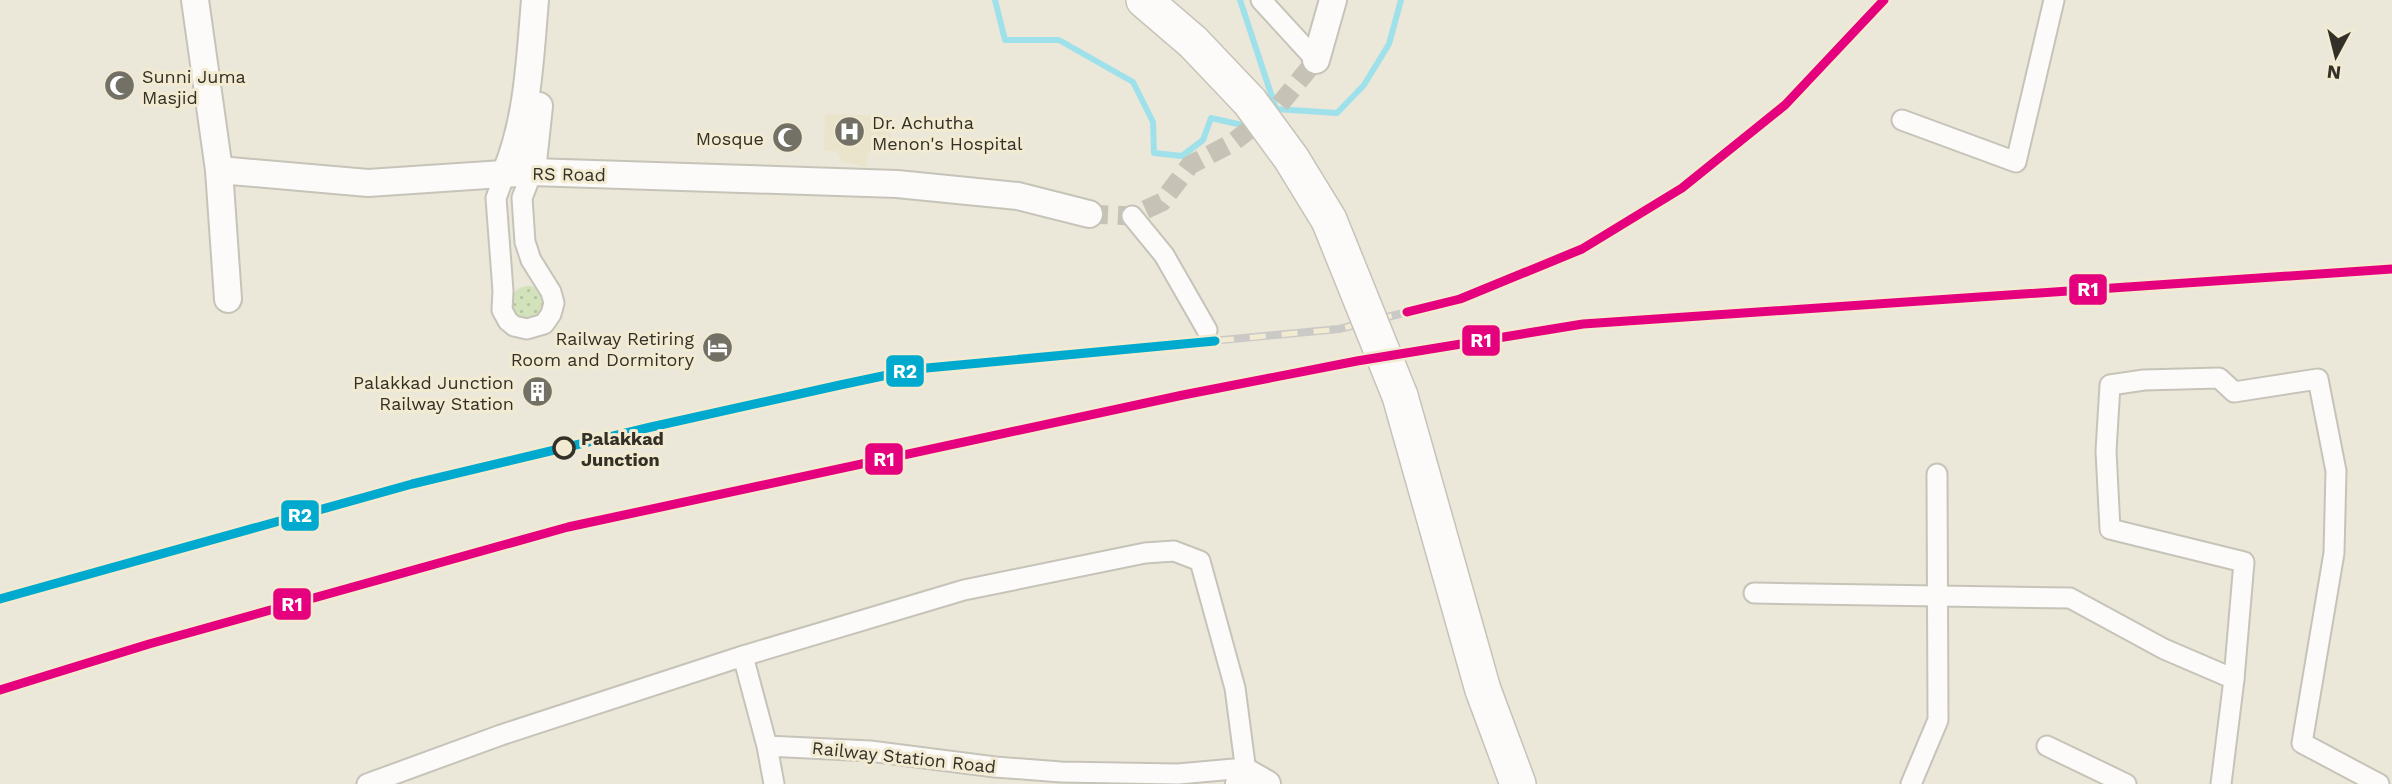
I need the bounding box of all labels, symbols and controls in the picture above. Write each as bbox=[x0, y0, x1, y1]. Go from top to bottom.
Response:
north arrow bbox=[2301, 21, 2371, 91]
text: N bbox=[2326, 60, 2342, 85]
place label: Sunni Juma Masjid bbox=[142, 66, 246, 108]
mosque icon: Sunni Juma Masjid bbox=[102, 69, 136, 103]
place label: Dr. Achutha Menon's Hospital bbox=[872, 112, 1023, 154]
hospital icon: Dr. Achutha Menon's Hospital bbox=[832, 115, 866, 149]
mosque icon: Mosque bbox=[770, 121, 804, 155]
place label: Mosque bbox=[696, 128, 764, 149]
street label: RS Road bbox=[532, 163, 606, 185]
line badge: R1 bbox=[2068, 273, 2108, 306]
text: R1 bbox=[2077, 278, 2099, 301]
line badge: R1 bbox=[1461, 324, 1501, 357]
place label: Railway Retiring Room and Dormitory bbox=[511, 328, 695, 370]
text: R1 bbox=[1470, 329, 1492, 352]
hotel icon: Railway Retiring Room and Dormitory bbox=[700, 331, 734, 365]
line badge: R2 bbox=[885, 354, 925, 388]
text: R2 bbox=[893, 360, 917, 383]
place label: Palakkad Junction Railway Station bbox=[353, 372, 514, 414]
building icon: Palakkad Junction Railway Station bbox=[520, 375, 554, 409]
place label: Palakkad Junction bbox=[581, 428, 664, 470]
marker: Palakkad Junction bbox=[553, 437, 575, 459]
line badge: R1 bbox=[864, 442, 904, 476]
text: R1 bbox=[873, 448, 895, 471]
line badge: R2 bbox=[280, 499, 320, 532]
text: R2 bbox=[288, 504, 312, 527]
line badge: R1 bbox=[272, 587, 312, 621]
text: R1 bbox=[281, 593, 303, 616]
street label: Railway Station Road bbox=[811, 737, 997, 777]

